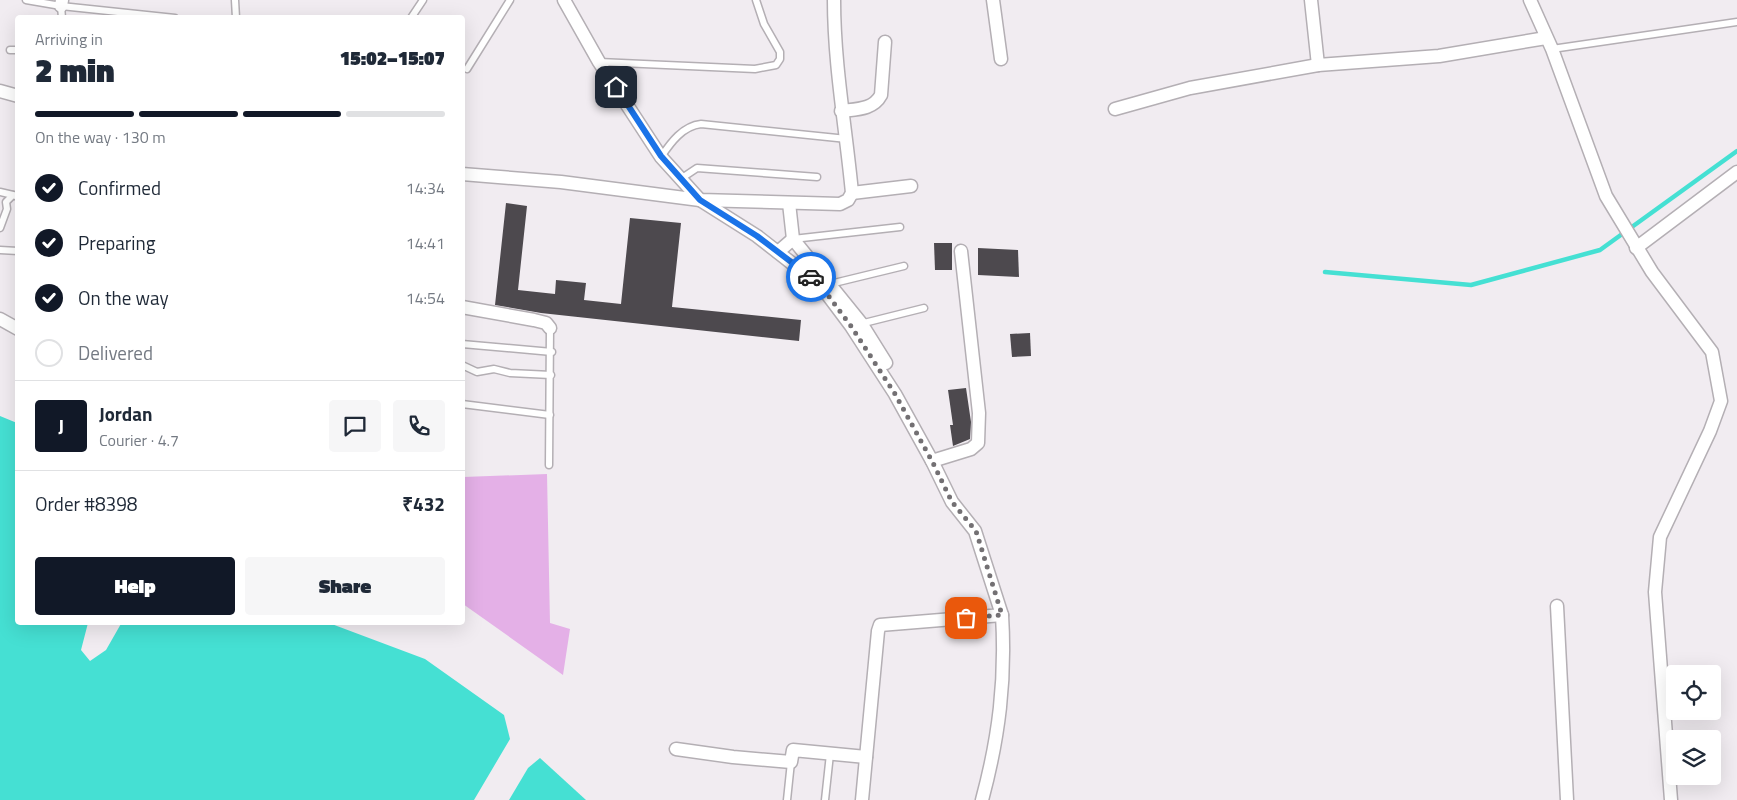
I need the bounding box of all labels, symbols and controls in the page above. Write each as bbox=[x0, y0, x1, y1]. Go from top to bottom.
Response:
text: Arriving in bbox=[35, 27, 103, 51]
text: 15:02–15:07 bbox=[340, 43, 445, 72]
text: 2 min bbox=[35, 46, 115, 94]
pin bbox=[595, 66, 637, 108]
icon: home bbox=[602, 73, 630, 101]
text: On the way · 130 m bbox=[35, 125, 166, 149]
text: Confirmed bbox=[78, 173, 161, 202]
icon: check bbox=[35, 174, 63, 202]
text: 14:34 bbox=[406, 176, 445, 200]
text: Preparing bbox=[78, 228, 155, 257]
icon: check bbox=[35, 229, 63, 257]
text: 14:41 bbox=[406, 231, 445, 255]
courier bbox=[786, 252, 836, 302]
icon: car bbox=[797, 263, 825, 291]
text: On the way bbox=[78, 283, 169, 312]
icon: check bbox=[35, 284, 63, 312]
text: 14:54 bbox=[406, 286, 445, 310]
text: Delivered bbox=[78, 338, 153, 367]
text: Jordan bbox=[99, 399, 152, 428]
button: chat bbox=[329, 400, 381, 452]
button: phone bbox=[393, 400, 445, 452]
text: J bbox=[58, 411, 64, 440]
text: Courier · 4.7 bbox=[99, 428, 179, 452]
text: Order #8398 bbox=[35, 489, 137, 518]
text: ₹432 bbox=[402, 489, 445, 518]
button: Help bbox=[35, 557, 235, 615]
button: Share bbox=[245, 557, 445, 615]
pin bbox=[945, 597, 987, 639]
icon: bag bbox=[952, 604, 980, 632]
map controls bbox=[1666, 665, 1721, 785]
button: locate bbox=[1666, 665, 1721, 720]
button: layers bbox=[1666, 730, 1721, 785]

